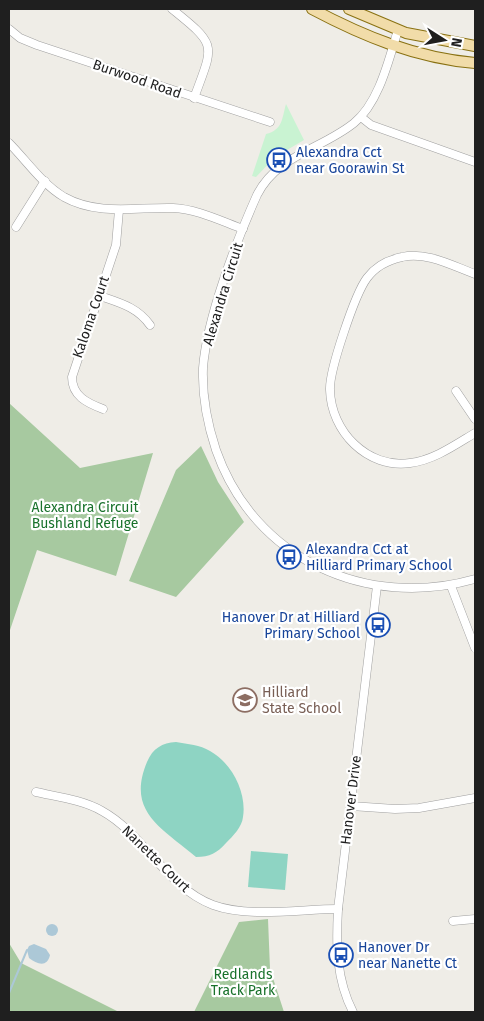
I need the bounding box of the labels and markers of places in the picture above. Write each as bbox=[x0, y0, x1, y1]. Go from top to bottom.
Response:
place label: Alexandra Cct near Goorawin St bbox=[296, 144, 406, 177]
bus stop icon: Alexandra Cct near Goorawin St bbox=[266, 147, 292, 173]
place label: Alexandra Cct at Hilliard Primary School bbox=[306, 541, 452, 574]
bus stop icon: Alexandra Cct at Hilliard Primary School bbox=[276, 544, 302, 570]
place label: Hanover Dr at Hilliard Primary School bbox=[222, 609, 360, 642]
bus stop icon: Hanover Dr at Hilliard Primary School bbox=[365, 612, 391, 638]
place label: Hilliard State School bbox=[262, 684, 341, 717]
school or university icon: Hilliard State School bbox=[232, 687, 258, 713]
place label: Hanover Dr near Nanette Ct bbox=[358, 939, 458, 972]
bus stop icon: Hanover Dr near Nanette Ct bbox=[328, 942, 354, 968]

